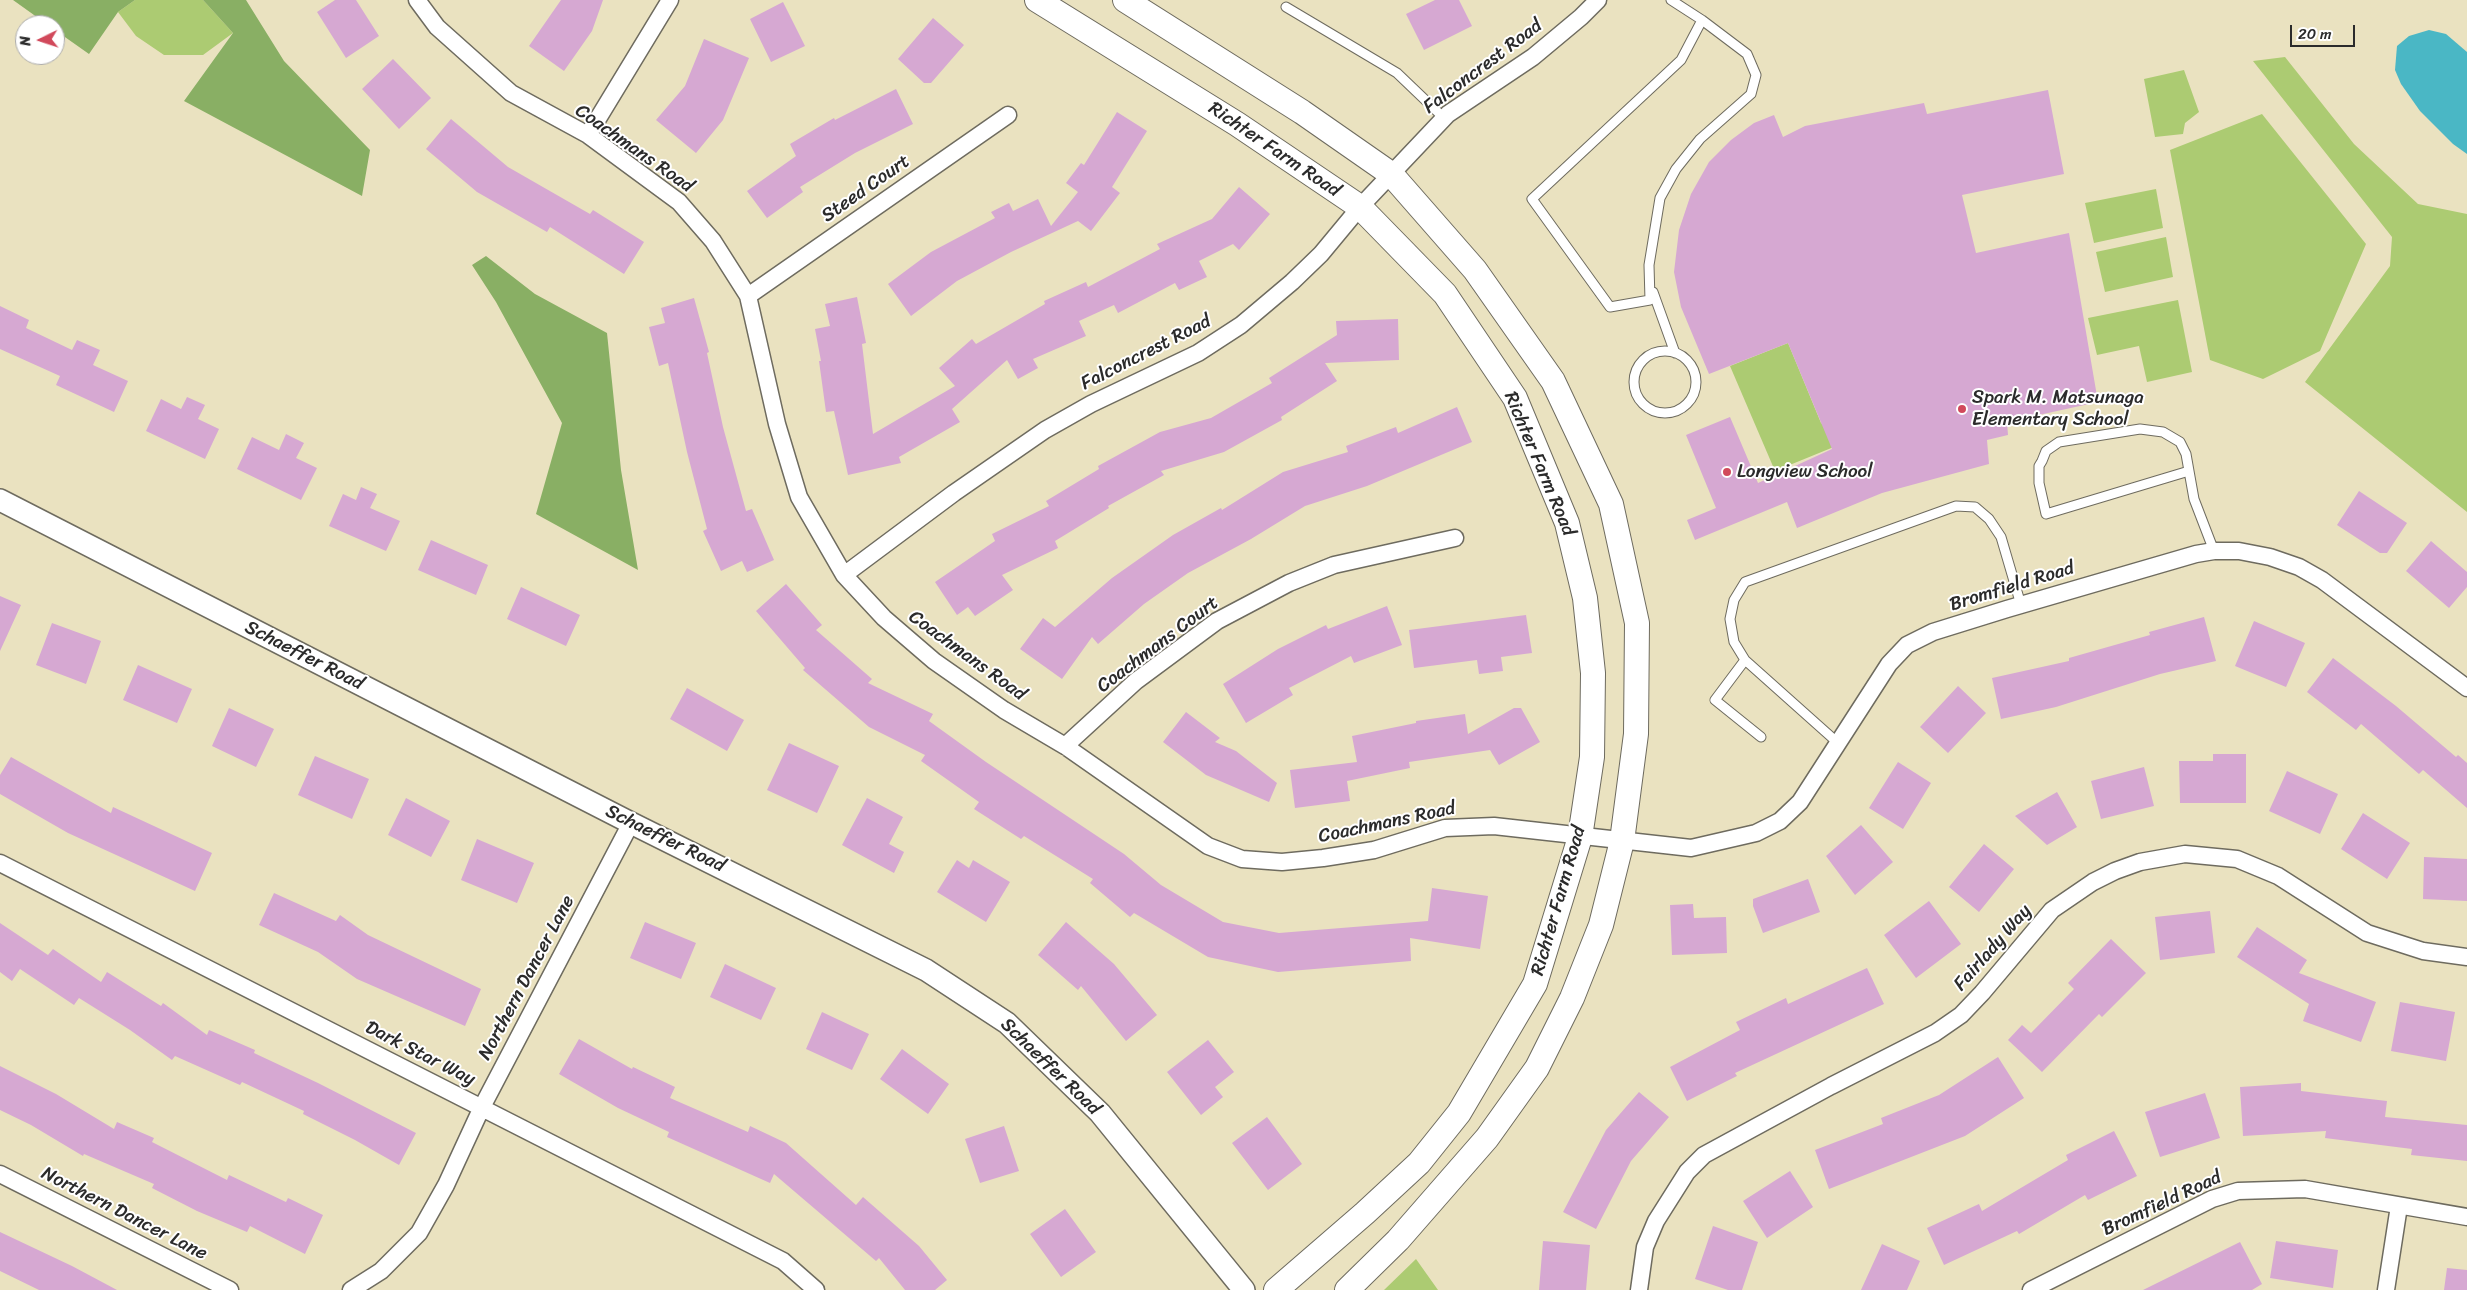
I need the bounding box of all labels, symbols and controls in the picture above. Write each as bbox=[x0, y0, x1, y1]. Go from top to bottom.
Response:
north arrow bbox=[15, 15, 65, 65]
street label: Falconcrest Road bbox=[1419, 15, 1547, 119]
scale bar bbox=[2292, 15, 2357, 47]
text: 20 m bbox=[2298, 21, 2332, 47]
text: N bbox=[13, 35, 38, 47]
street label: Richter Farm Road bbox=[1204, 97, 1344, 203]
street label: Coachmans Road bbox=[570, 100, 698, 198]
street label: Steed Court bbox=[817, 150, 915, 228]
street label: Falconcrest Road bbox=[1077, 310, 1215, 396]
place label: Spark M. Matsunaga Elementary School bbox=[1972, 387, 2144, 431]
street label: Richter Farm Road bbox=[1498, 389, 1580, 539]
marker: Spark M. Matsunaga Elementary School bbox=[1956, 403, 1968, 415]
place label: Longview School bbox=[1737, 461, 1873, 483]
marker: Longview School bbox=[1721, 466, 1733, 478]
street label: Bromfield Road bbox=[1947, 557, 2077, 617]
street label: Coachmans Court bbox=[1093, 592, 1223, 698]
street label: Coachmans Road bbox=[904, 606, 1030, 706]
street label: Schaeffer Road bbox=[241, 616, 367, 696]
street label: Coachmans Road bbox=[1317, 797, 1457, 849]
street label: Schaeffer Road bbox=[602, 800, 728, 878]
street label: Richter Farm Road bbox=[1527, 824, 1591, 978]
street label: Northern Dancer Lane bbox=[474, 892, 580, 1064]
street label: Fairlady Way bbox=[1949, 900, 2037, 996]
street label: Schaeffer Road bbox=[995, 1014, 1105, 1120]
street label: Dark Star Way bbox=[361, 1017, 479, 1091]
street label: Northern Dancer Lane bbox=[37, 1162, 211, 1266]
street label: Bromfield Road bbox=[2099, 1166, 2225, 1242]

